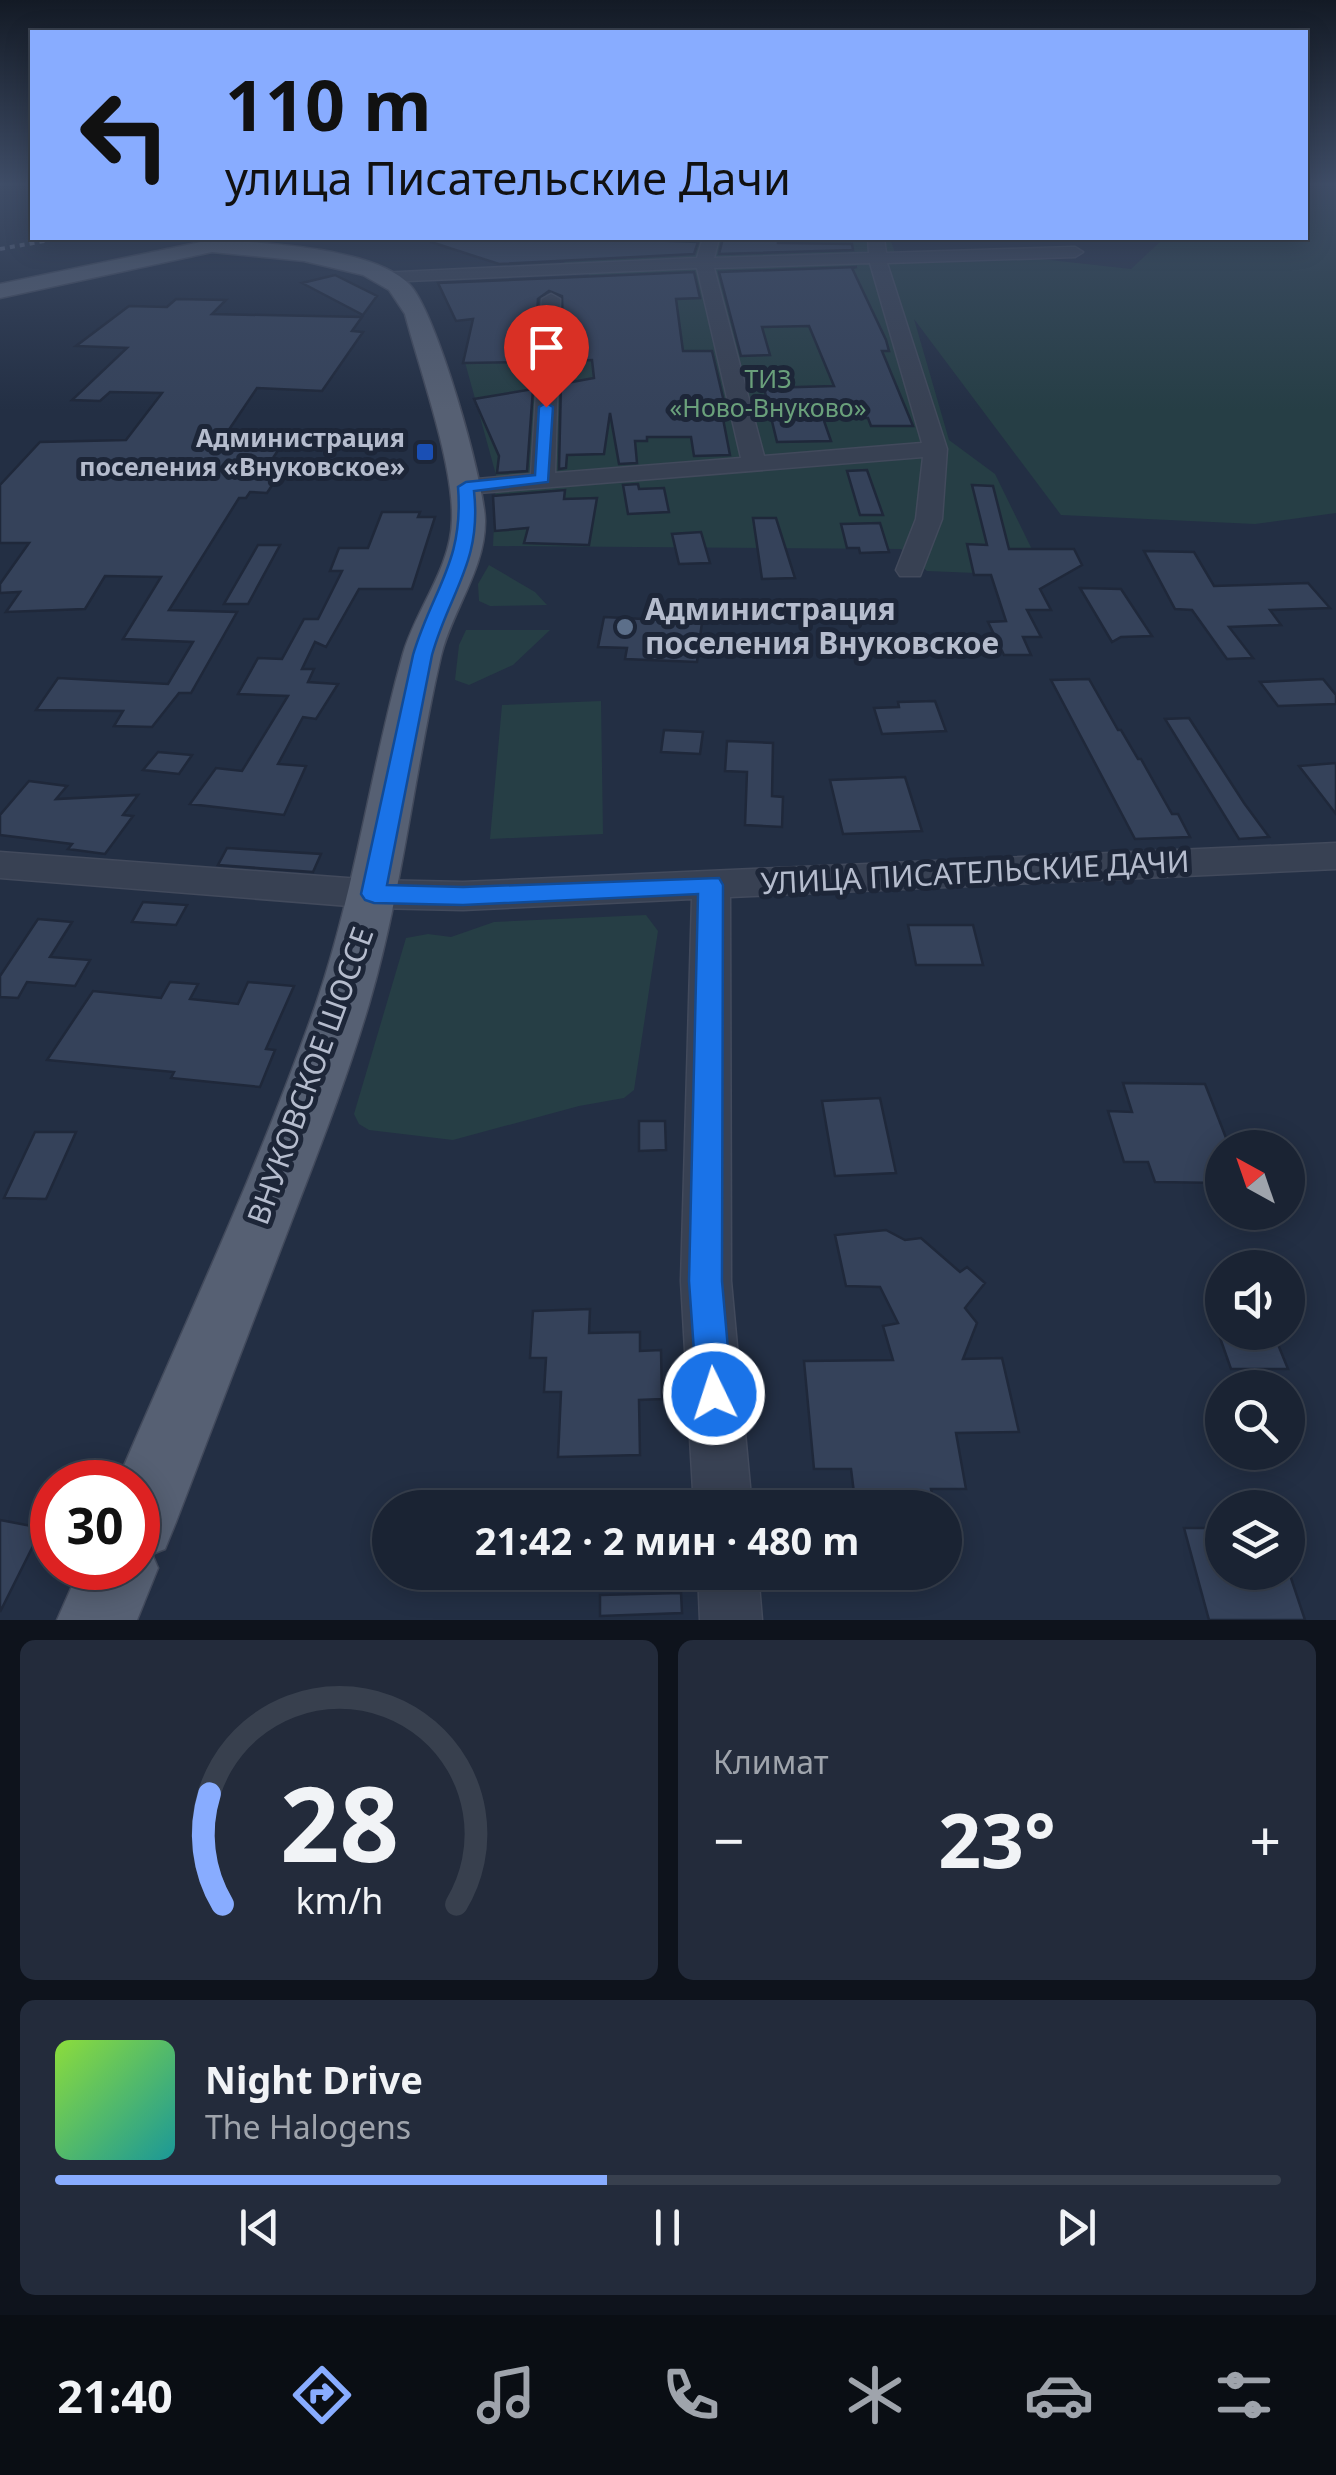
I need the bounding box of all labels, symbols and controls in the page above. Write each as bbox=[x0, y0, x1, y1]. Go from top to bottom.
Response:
text: 110 m bbox=[225, 56, 432, 152]
icon: left bbox=[60, 70, 190, 200]
text: улица Писательские Дачи bbox=[225, 147, 791, 208]
pin bbox=[504, 305, 589, 408]
icon: arrive bbox=[519, 320, 574, 375]
park label: ТИЗ «Ново-Внуково» bbox=[670, 361, 866, 424]
place label: Администрация поселения «Внуковское» bbox=[79, 420, 405, 483]
marker: Администрация поселения «Внуковское» bbox=[414, 441, 436, 463]
place label: Администрация поселения Внуковское bbox=[645, 588, 999, 663]
marker: Администрация поселения Внуковское bbox=[614, 616, 636, 638]
street label: УЛИЦА ПИСАТЕЛЬСКИЕ ДАЧИ bbox=[760, 840, 1190, 903]
street label: ВНУКОВСКОЕ ШОССЕ bbox=[237, 921, 383, 1230]
north arrow bbox=[1205, 1130, 1305, 1230]
map controls bbox=[1205, 1130, 1305, 1590]
button: sound bbox=[1205, 1250, 1305, 1350]
position arrow bbox=[662, 1342, 766, 1446]
button: search bbox=[1205, 1370, 1305, 1470]
speed limit sign: 30 bbox=[30, 1460, 160, 1590]
button: layers bbox=[1205, 1490, 1305, 1590]
text: 21:42 · 2 мин · 480 m bbox=[475, 1514, 859, 1566]
text: Климат bbox=[713, 1740, 829, 1783]
text: 28 bbox=[280, 1751, 398, 1892]
text: 23° bbox=[938, 1788, 1056, 1890]
text: − bbox=[713, 1802, 744, 1877]
text: + bbox=[1250, 1802, 1281, 1877]
text: km/h bbox=[295, 1876, 383, 1924]
text: Night Drive bbox=[205, 2053, 423, 2105]
text: The Halogens bbox=[205, 2105, 411, 2148]
icon: previous bbox=[232, 2200, 287, 2255]
icon: pause bbox=[640, 2200, 695, 2255]
icon: next bbox=[1049, 2200, 1104, 2255]
icon: directions bbox=[287, 2360, 357, 2430]
icon: music bbox=[471, 2360, 541, 2430]
icon: phone bbox=[656, 2360, 726, 2430]
icon: climate bbox=[840, 2360, 910, 2430]
icon: car bbox=[1024, 2360, 1094, 2430]
icon: filters bbox=[1209, 2360, 1279, 2430]
text: 21:40 bbox=[57, 2365, 173, 2426]

